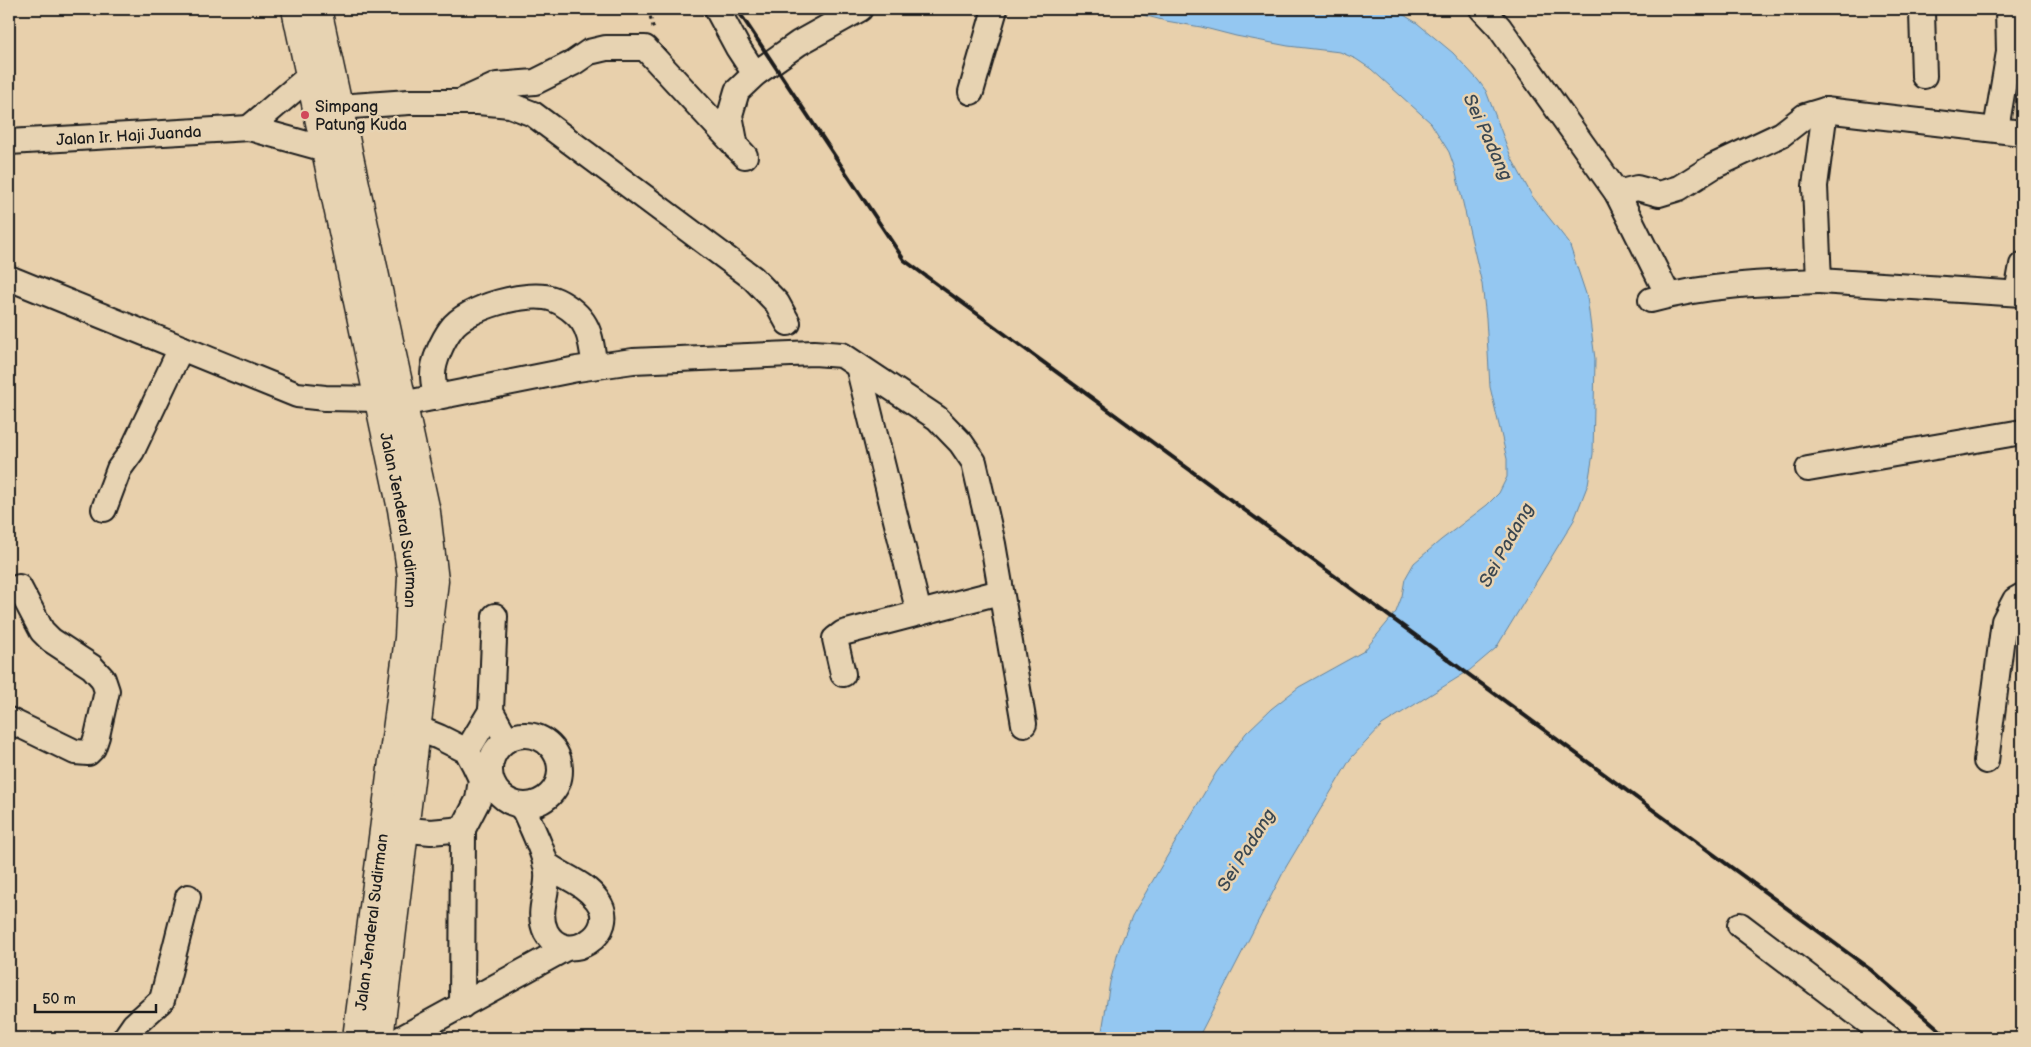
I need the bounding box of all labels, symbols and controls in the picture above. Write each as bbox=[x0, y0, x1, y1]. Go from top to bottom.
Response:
water label: Sei Padang bbox=[1458, 91, 1517, 184]
place label: Simpang Patung Kuda bbox=[315, 98, 407, 135]
marker: Simpang Patung Kuda bbox=[299, 109, 311, 121]
street label: Jalan Ir. Haji Juanda bbox=[56, 123, 202, 150]
street label: Jalan Jenderal Sudirman bbox=[375, 431, 420, 609]
water label: Sei Padang bbox=[1475, 499, 1538, 591]
water label: Sei Padang bbox=[1213, 805, 1280, 895]
street label: Jalan Jenderal Sudirman bbox=[352, 833, 393, 1012]
scale bar bbox=[35, 982, 156, 1014]
text: 50 m bbox=[42, 990, 76, 1009]

